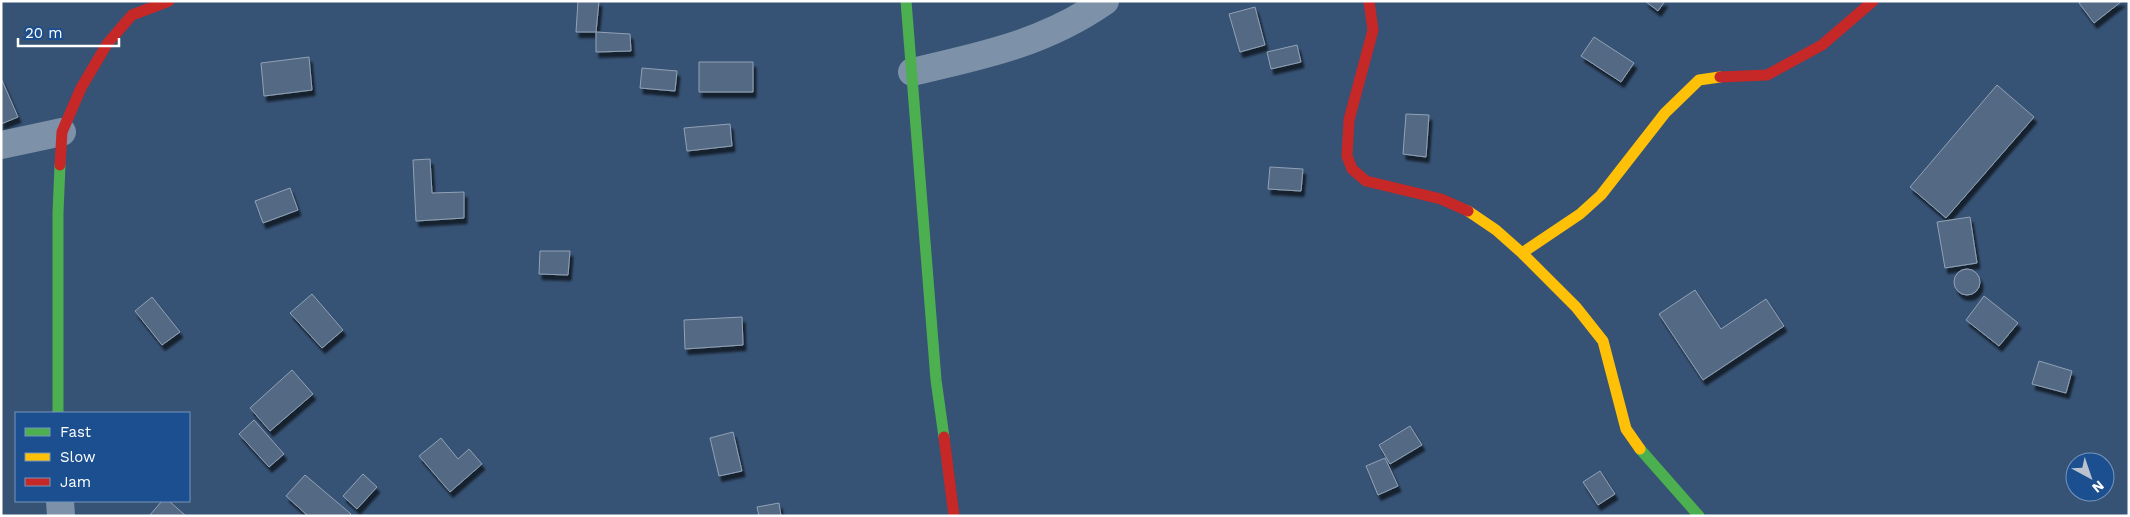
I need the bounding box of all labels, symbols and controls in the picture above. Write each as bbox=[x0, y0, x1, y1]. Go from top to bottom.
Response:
scale bar bbox=[18, 15, 119, 47]
text: 20 m bbox=[25, 24, 63, 42]
legend bbox=[15, 412, 190, 502]
text: Fast bbox=[60, 423, 92, 441]
text: Slow bbox=[60, 448, 96, 466]
north arrow bbox=[2065, 452, 2115, 502]
text: Jam bbox=[60, 473, 91, 491]
text: N bbox=[2089, 477, 2107, 496]

